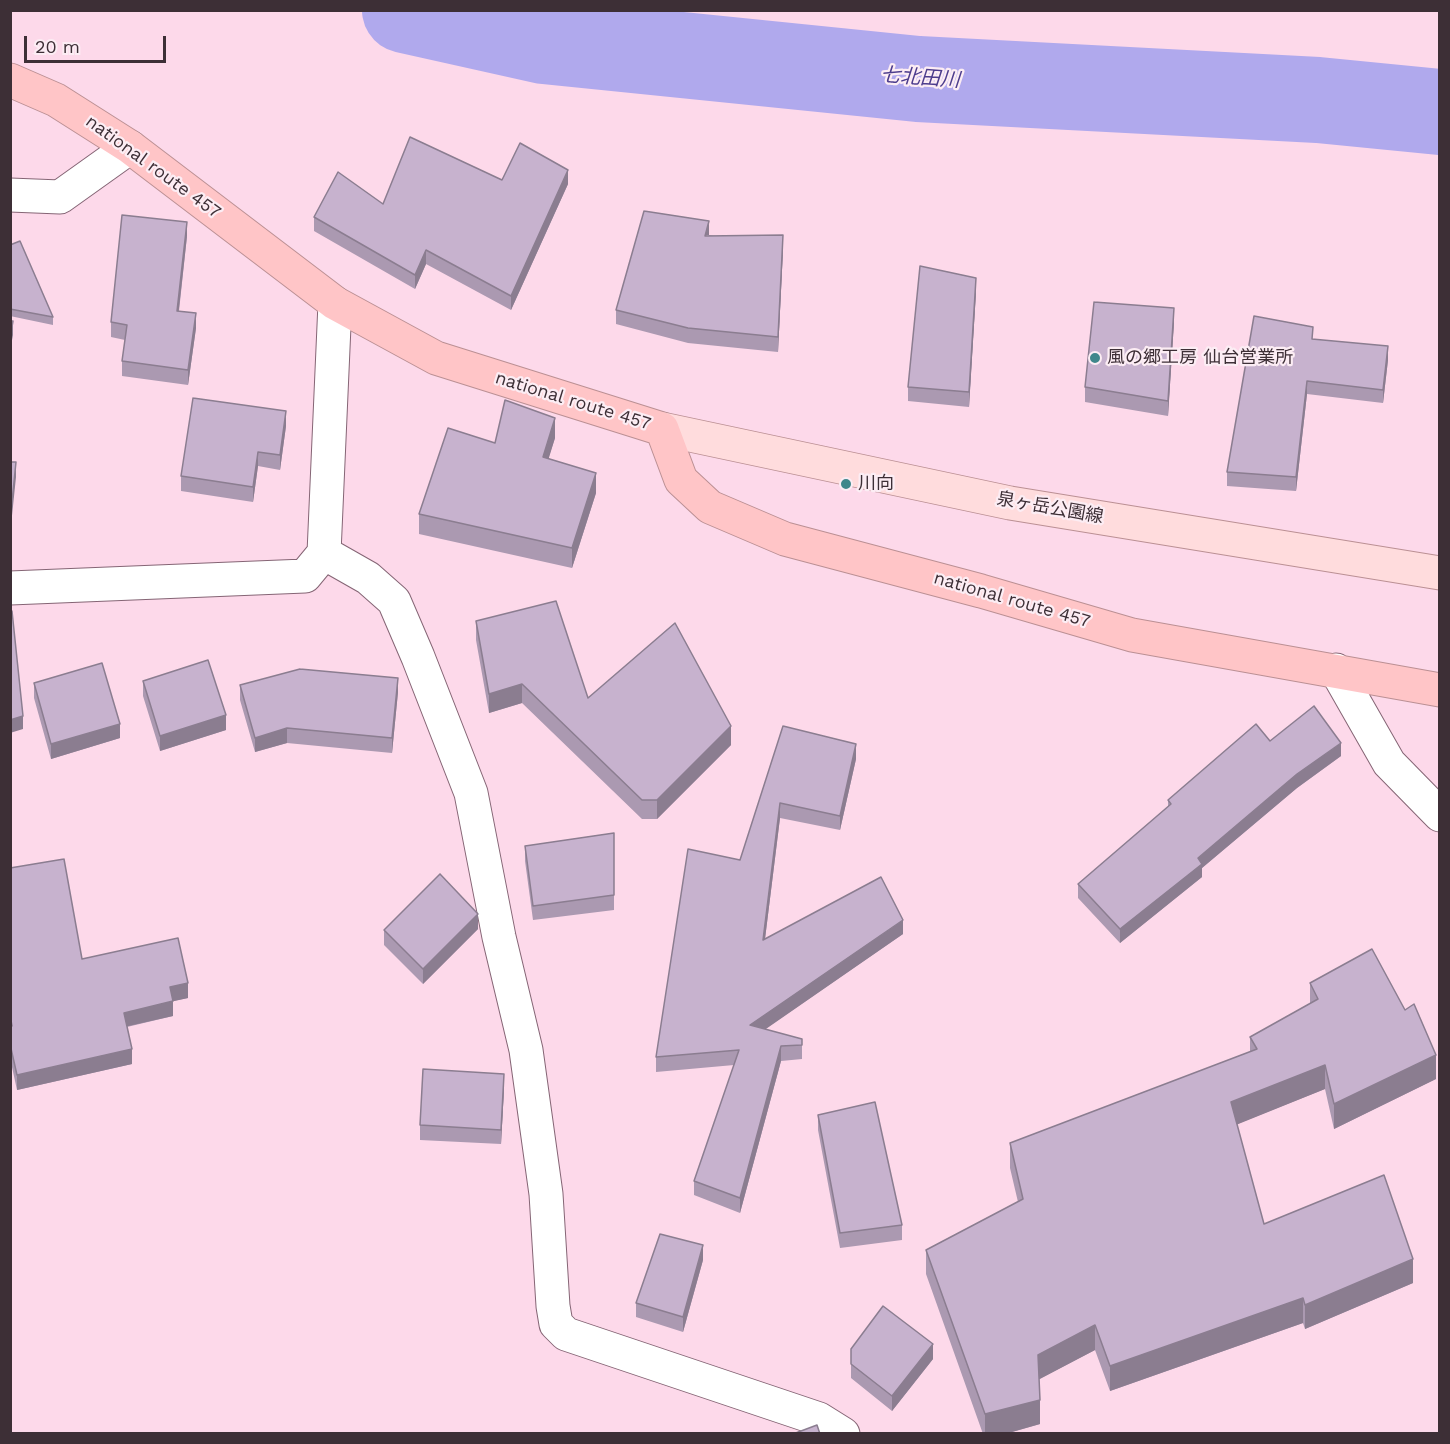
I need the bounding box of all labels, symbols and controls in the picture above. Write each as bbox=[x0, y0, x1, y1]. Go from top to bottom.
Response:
scale bar bbox=[27, 24, 170, 62]
text: 20 m bbox=[35, 36, 80, 57]
water label: 七北田川 bbox=[879, 63, 961, 93]
street label: national route 457 bbox=[81, 111, 225, 223]
place label: 風の郷工房 仙台営業所 bbox=[1107, 347, 1293, 369]
marker: 風の郷工房 仙台営業所 bbox=[1088, 351, 1102, 365]
street label: national route 457 bbox=[493, 367, 653, 435]
place label: 川向 bbox=[858, 473, 894, 495]
marker: 川向 bbox=[839, 477, 853, 491]
street label: 泉ヶ岳公園線 bbox=[995, 488, 1105, 528]
street label: national route 457 bbox=[931, 567, 1093, 633]

